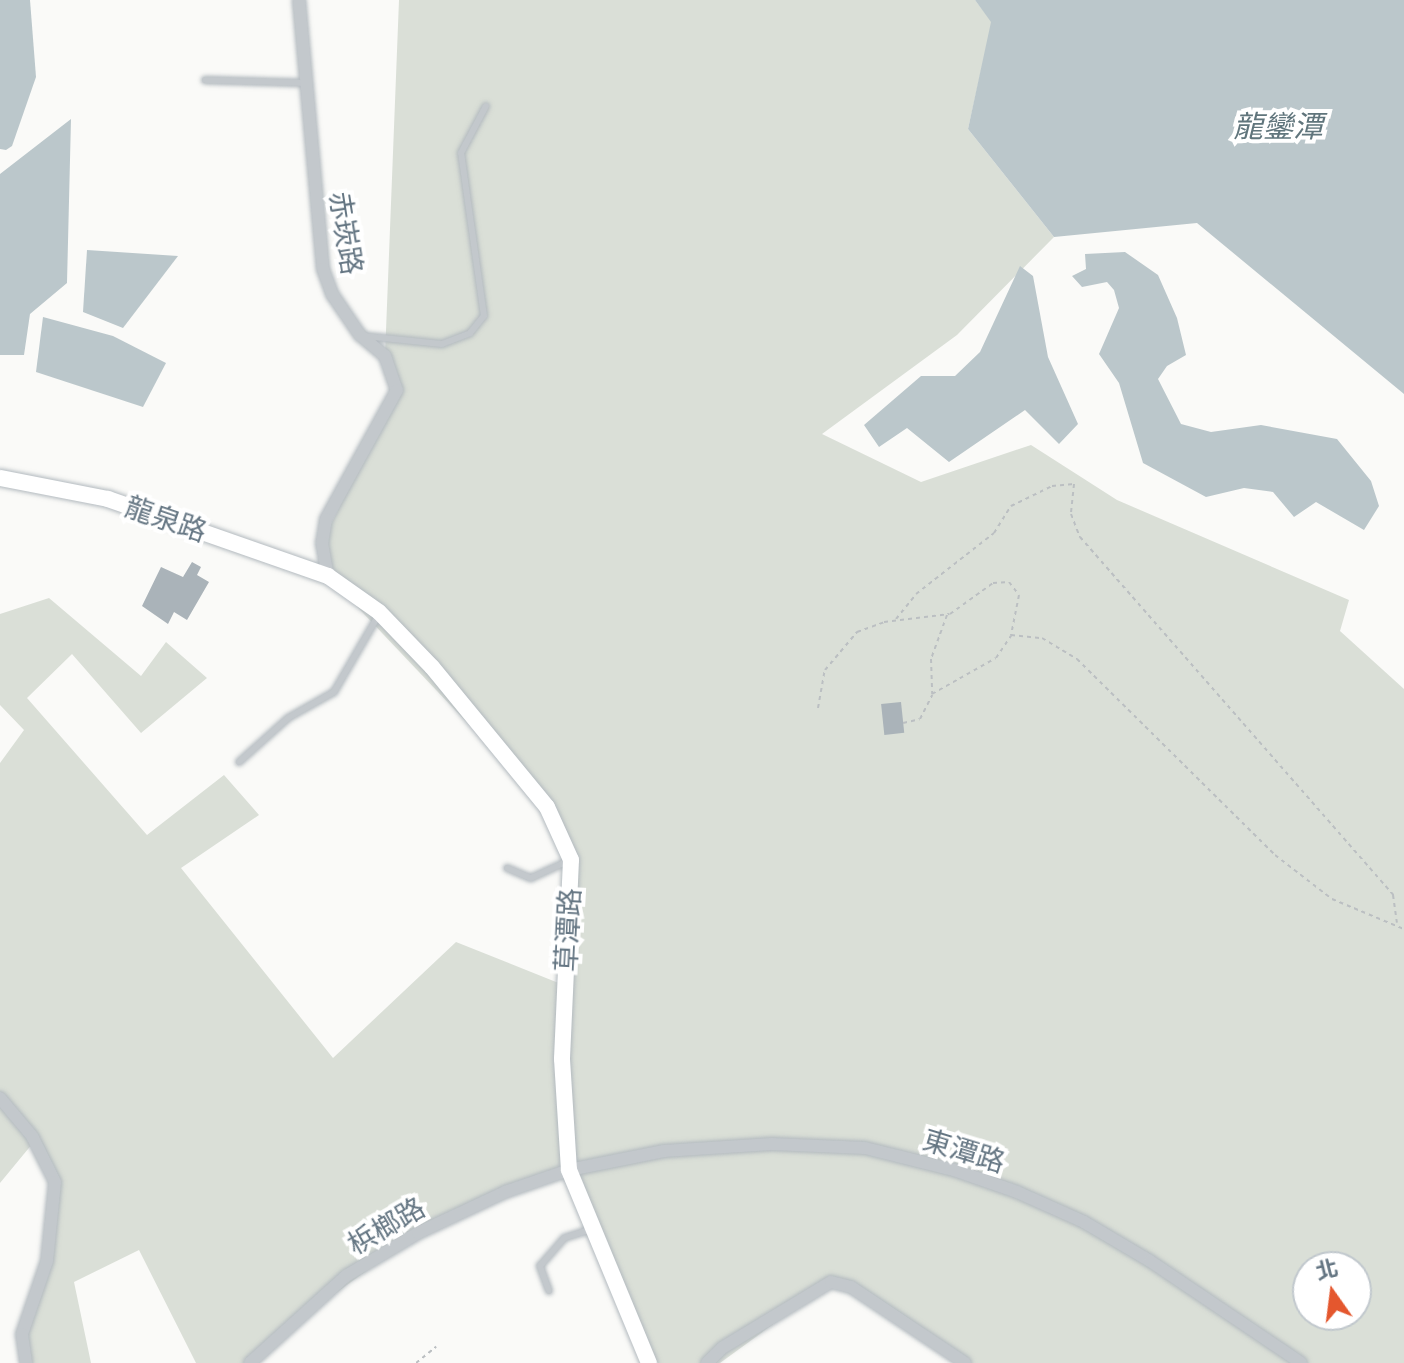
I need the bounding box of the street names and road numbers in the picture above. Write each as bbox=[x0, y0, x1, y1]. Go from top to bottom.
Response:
street label: 赤崁路 bbox=[323, 189, 369, 277]
street label: 龍泉路 bbox=[121, 489, 211, 549]
street label: 草潭路 bbox=[549, 887, 587, 973]
street label: 東潭路 bbox=[919, 1123, 1009, 1179]
street label: 梹榔路 bbox=[341, 1190, 431, 1262]

